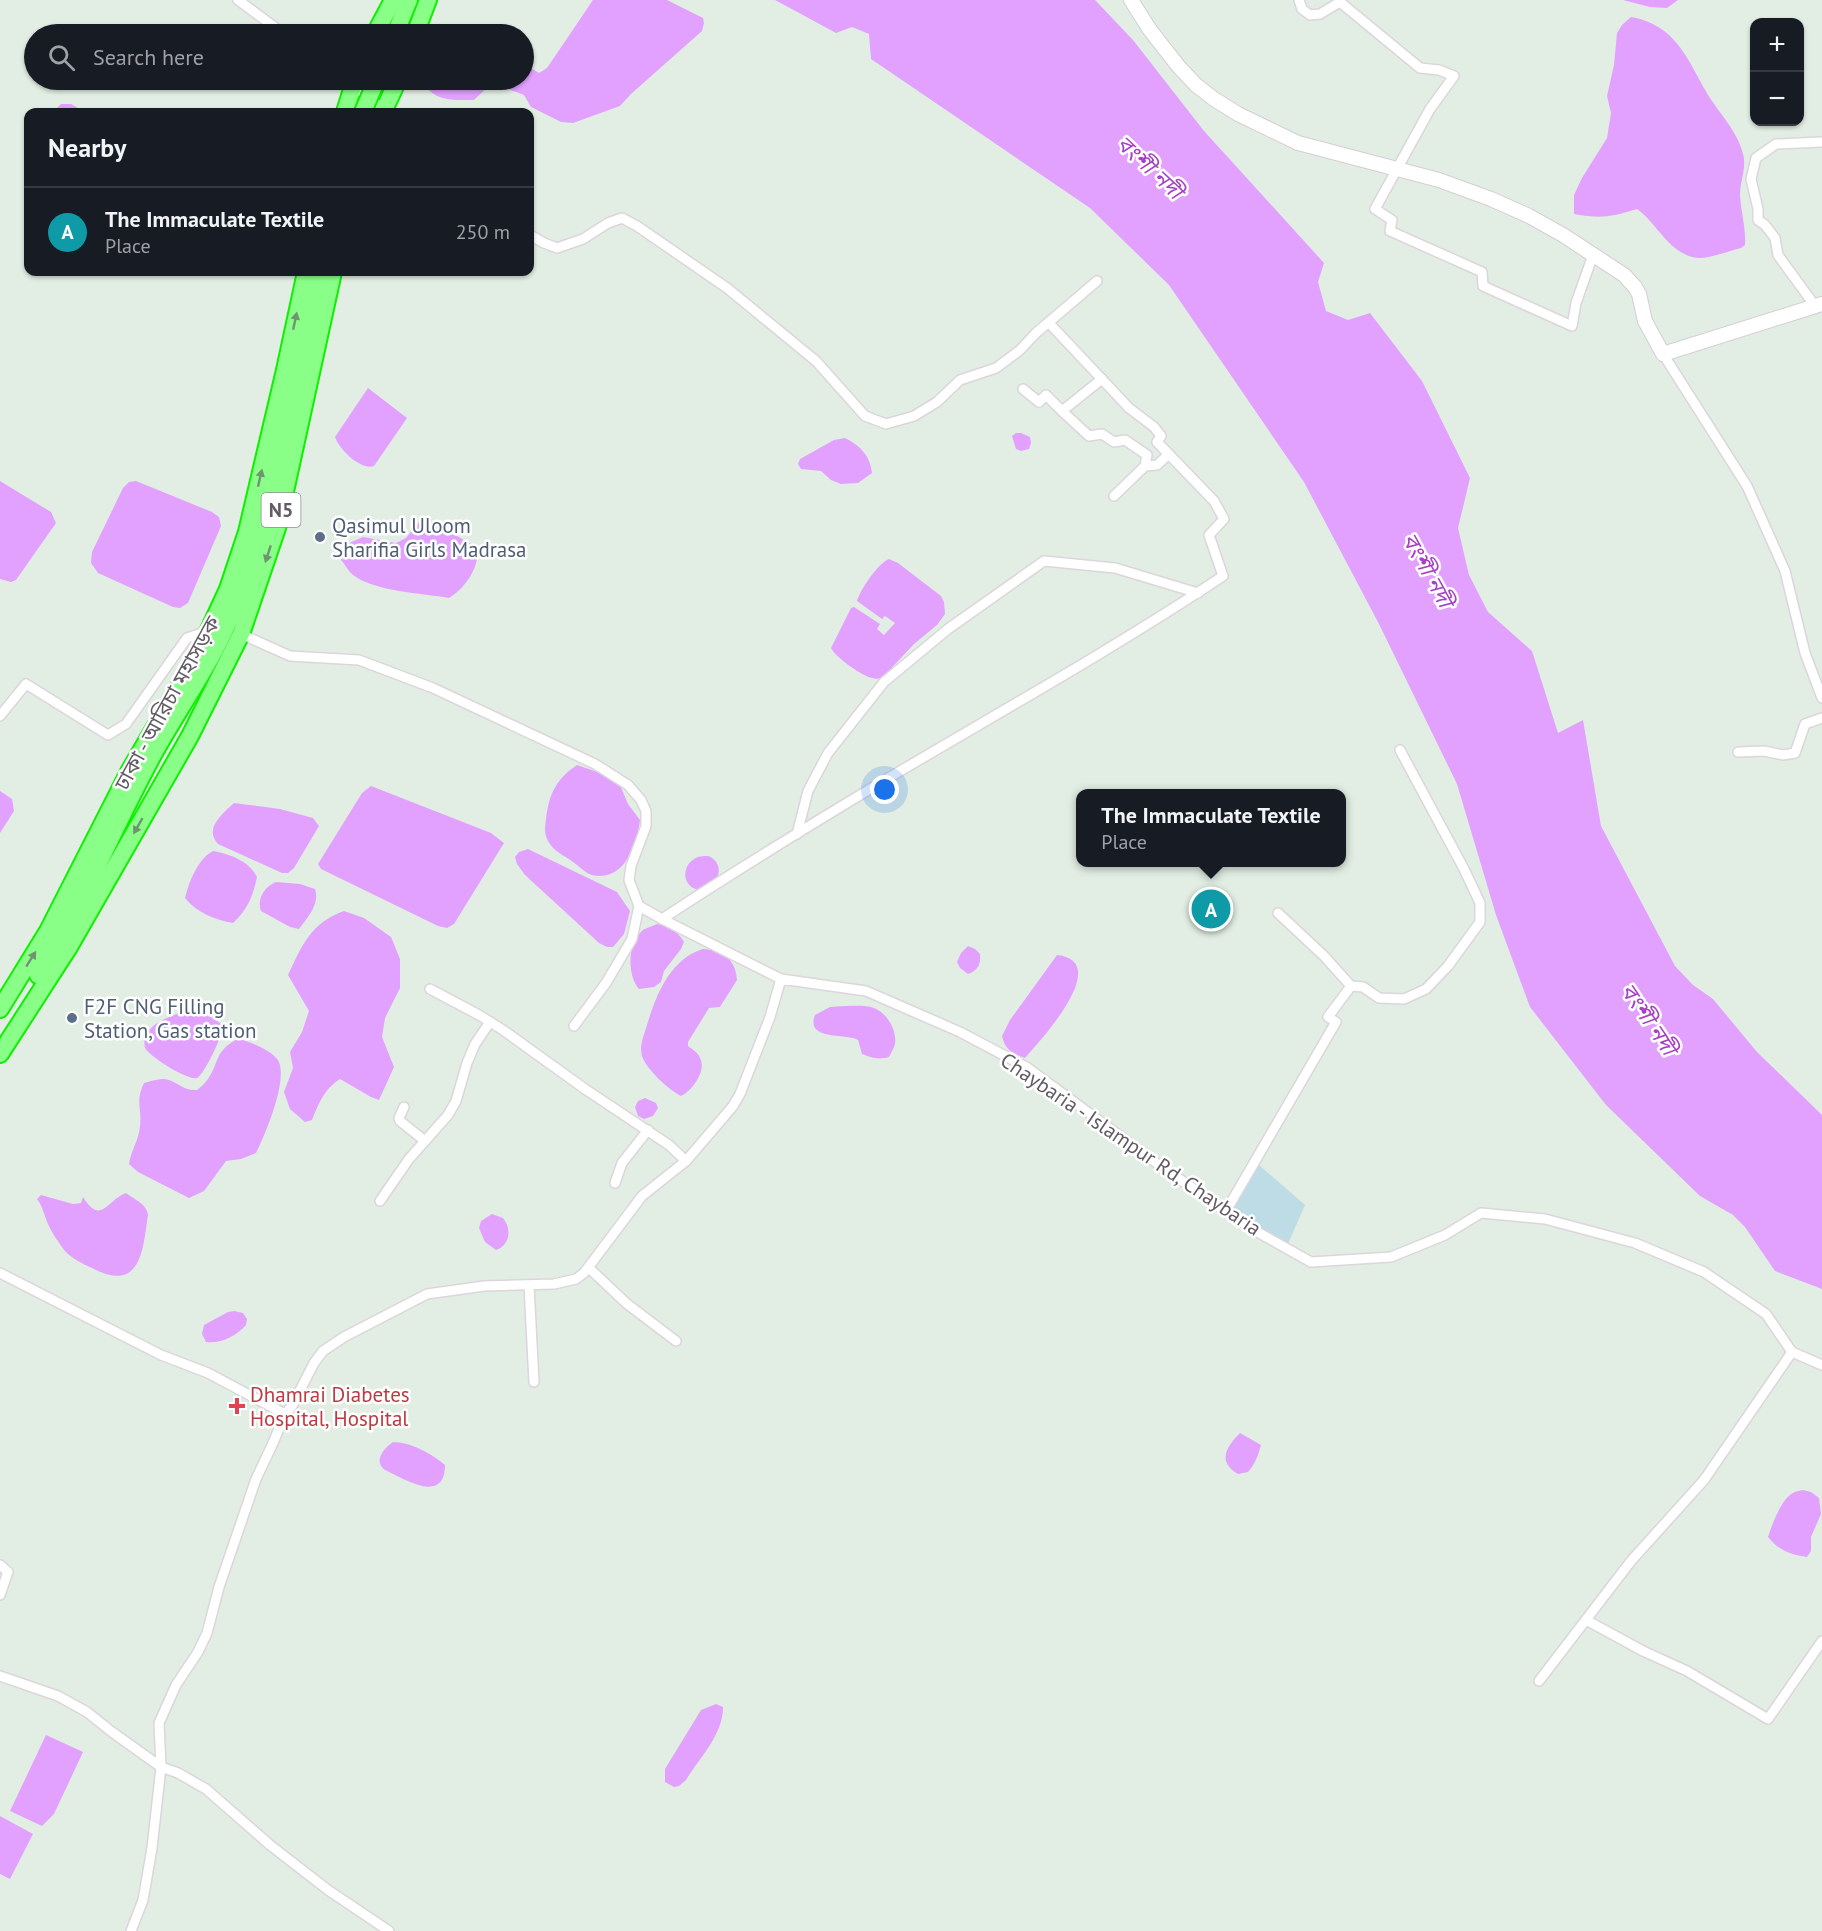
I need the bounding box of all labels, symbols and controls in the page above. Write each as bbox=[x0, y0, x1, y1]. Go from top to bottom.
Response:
map controls bbox=[1750, 18, 1804, 126]
button: + bbox=[1750, 18, 1804, 72]
search box bbox=[24, 24, 534, 90]
icon: search bbox=[45, 41, 78, 74]
text: Search here bbox=[93, 43, 204, 71]
button: − bbox=[1750, 72, 1804, 126]
water label: বংশী নদী bbox=[1111, 129, 1192, 208]
text: Nearby bbox=[48, 131, 126, 164]
text: The Immaculate Textile bbox=[105, 205, 324, 233]
text: A bbox=[61, 219, 74, 245]
text: 250 m bbox=[456, 219, 510, 245]
text: Place bbox=[105, 233, 151, 259]
one-way arrow bbox=[291, 312, 301, 330]
one-way arrow bbox=[255, 468, 265, 487]
road number: N5 bbox=[262, 493, 300, 527]
place label: Qasimul Uloom Sharifia Girls Madrasa bbox=[332, 512, 527, 563]
water label: বংশী নদী bbox=[1396, 528, 1462, 616]
marker: Qasimul Uloom Sharifia Girls Madrasa bbox=[313, 530, 327, 544]
one-way arrow bbox=[263, 545, 272, 563]
street label: ঢাকা - আরিচা মহাসড়ক bbox=[108, 610, 226, 796]
your location bbox=[870, 775, 899, 804]
popup bbox=[1076, 789, 1346, 867]
text: The Immaculate Textile bbox=[1101, 801, 1321, 829]
one-way arrow bbox=[132, 818, 143, 834]
text: Place bbox=[1101, 829, 1147, 855]
pin: A bbox=[1192, 886, 1230, 932]
one-way arrow bbox=[25, 951, 36, 967]
water label: বংশী নদী bbox=[1615, 978, 1685, 1064]
place label: F2F CNG Filling Station, Gas station bbox=[84, 993, 256, 1044]
marker: F2F CNG Filling Station, Gas station bbox=[65, 1011, 79, 1025]
street label: Chaybaria - Islampur Rd, Chaybaria bbox=[995, 1046, 1267, 1242]
place label: Dhamrai Diabetes Hospital, Hospital bbox=[250, 1381, 410, 1432]
marker: Dhamrai Diabetes Hospital, Hospital bbox=[228, 1397, 246, 1415]

